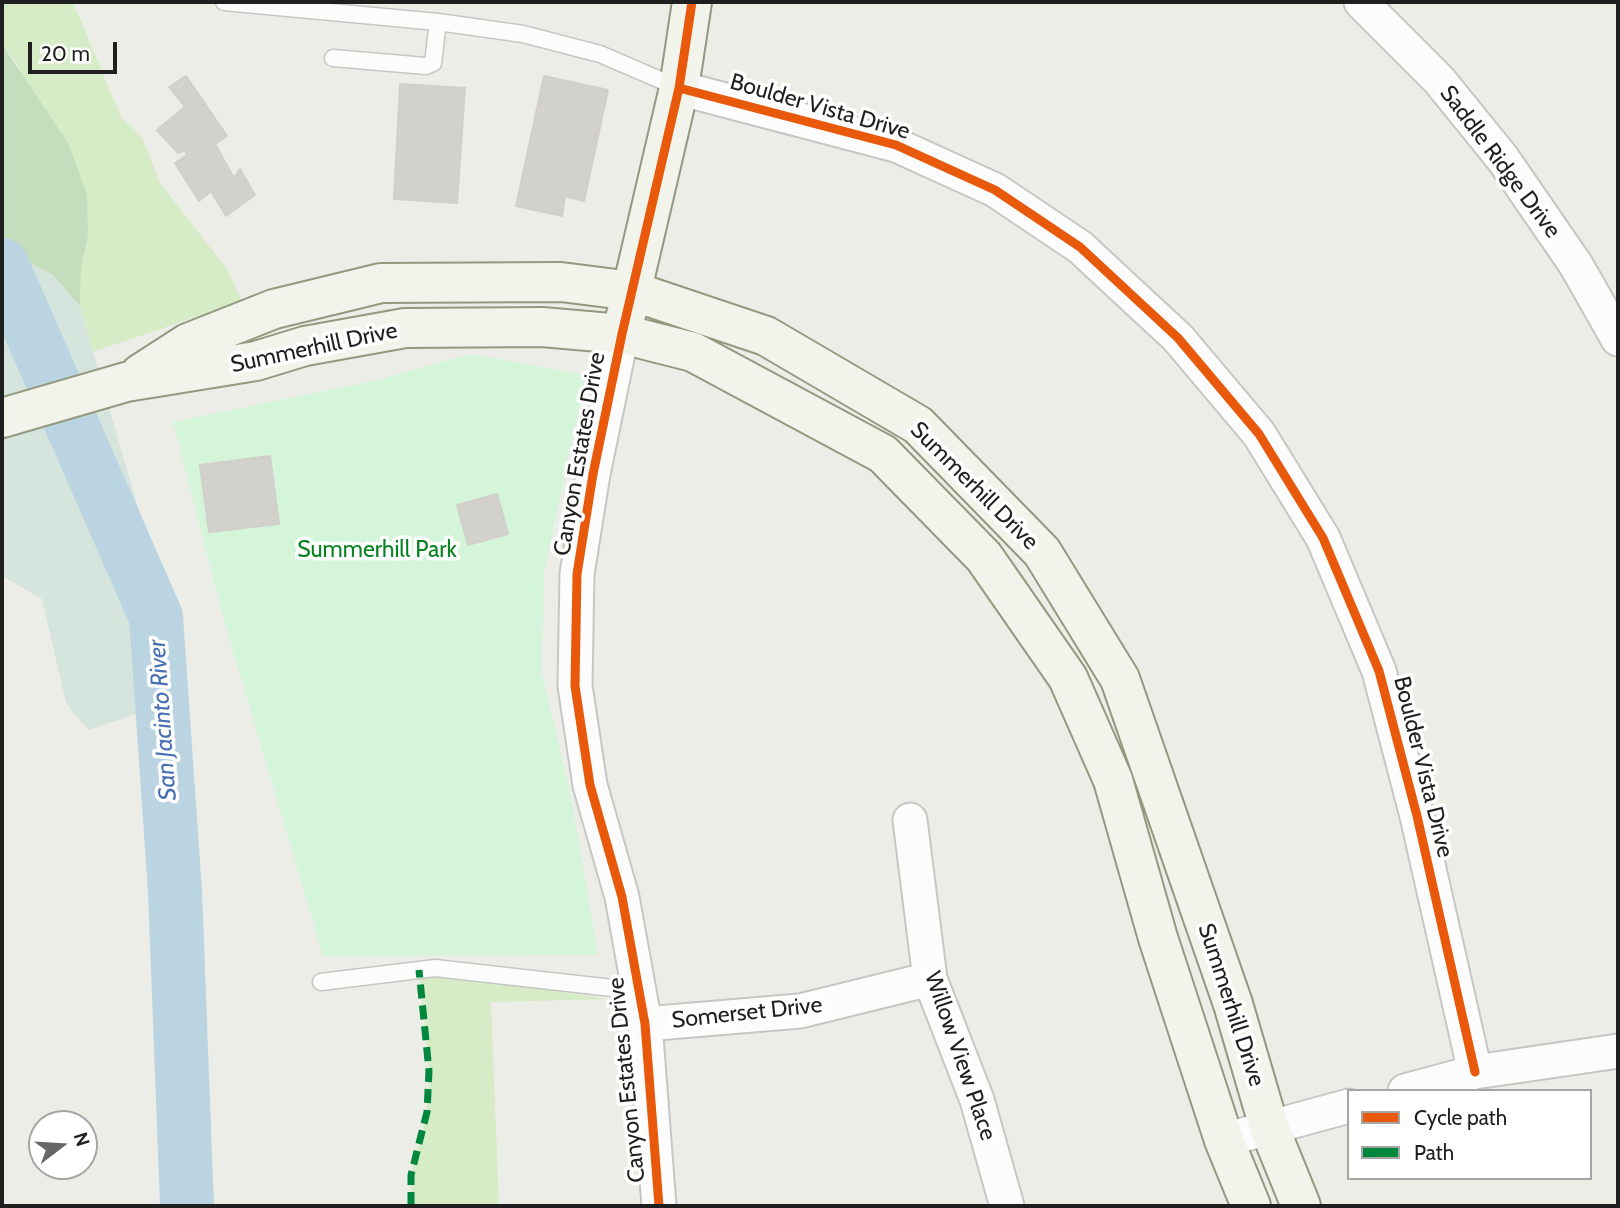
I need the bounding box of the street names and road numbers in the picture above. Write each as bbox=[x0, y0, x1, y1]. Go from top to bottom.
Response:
street label: Boulder Vista Drive bbox=[727, 68, 913, 146]
street label: Saddle Ridge Drive bbox=[1434, 80, 1566, 244]
street label: Summerhill Drive bbox=[228, 317, 400, 379]
street label: Canyon Estates Drive bbox=[549, 350, 611, 558]
street label: Summerhill Drive bbox=[904, 416, 1044, 556]
street label: Boulder Vista Drive bbox=[1387, 674, 1459, 860]
street label: Summerhill Drive bbox=[1192, 920, 1270, 1090]
street label: Willow View Place bbox=[918, 968, 1002, 1144]
street label: Canyon Estates Drive bbox=[602, 976, 652, 1184]
street label: Somerset Drive bbox=[670, 991, 824, 1035]

